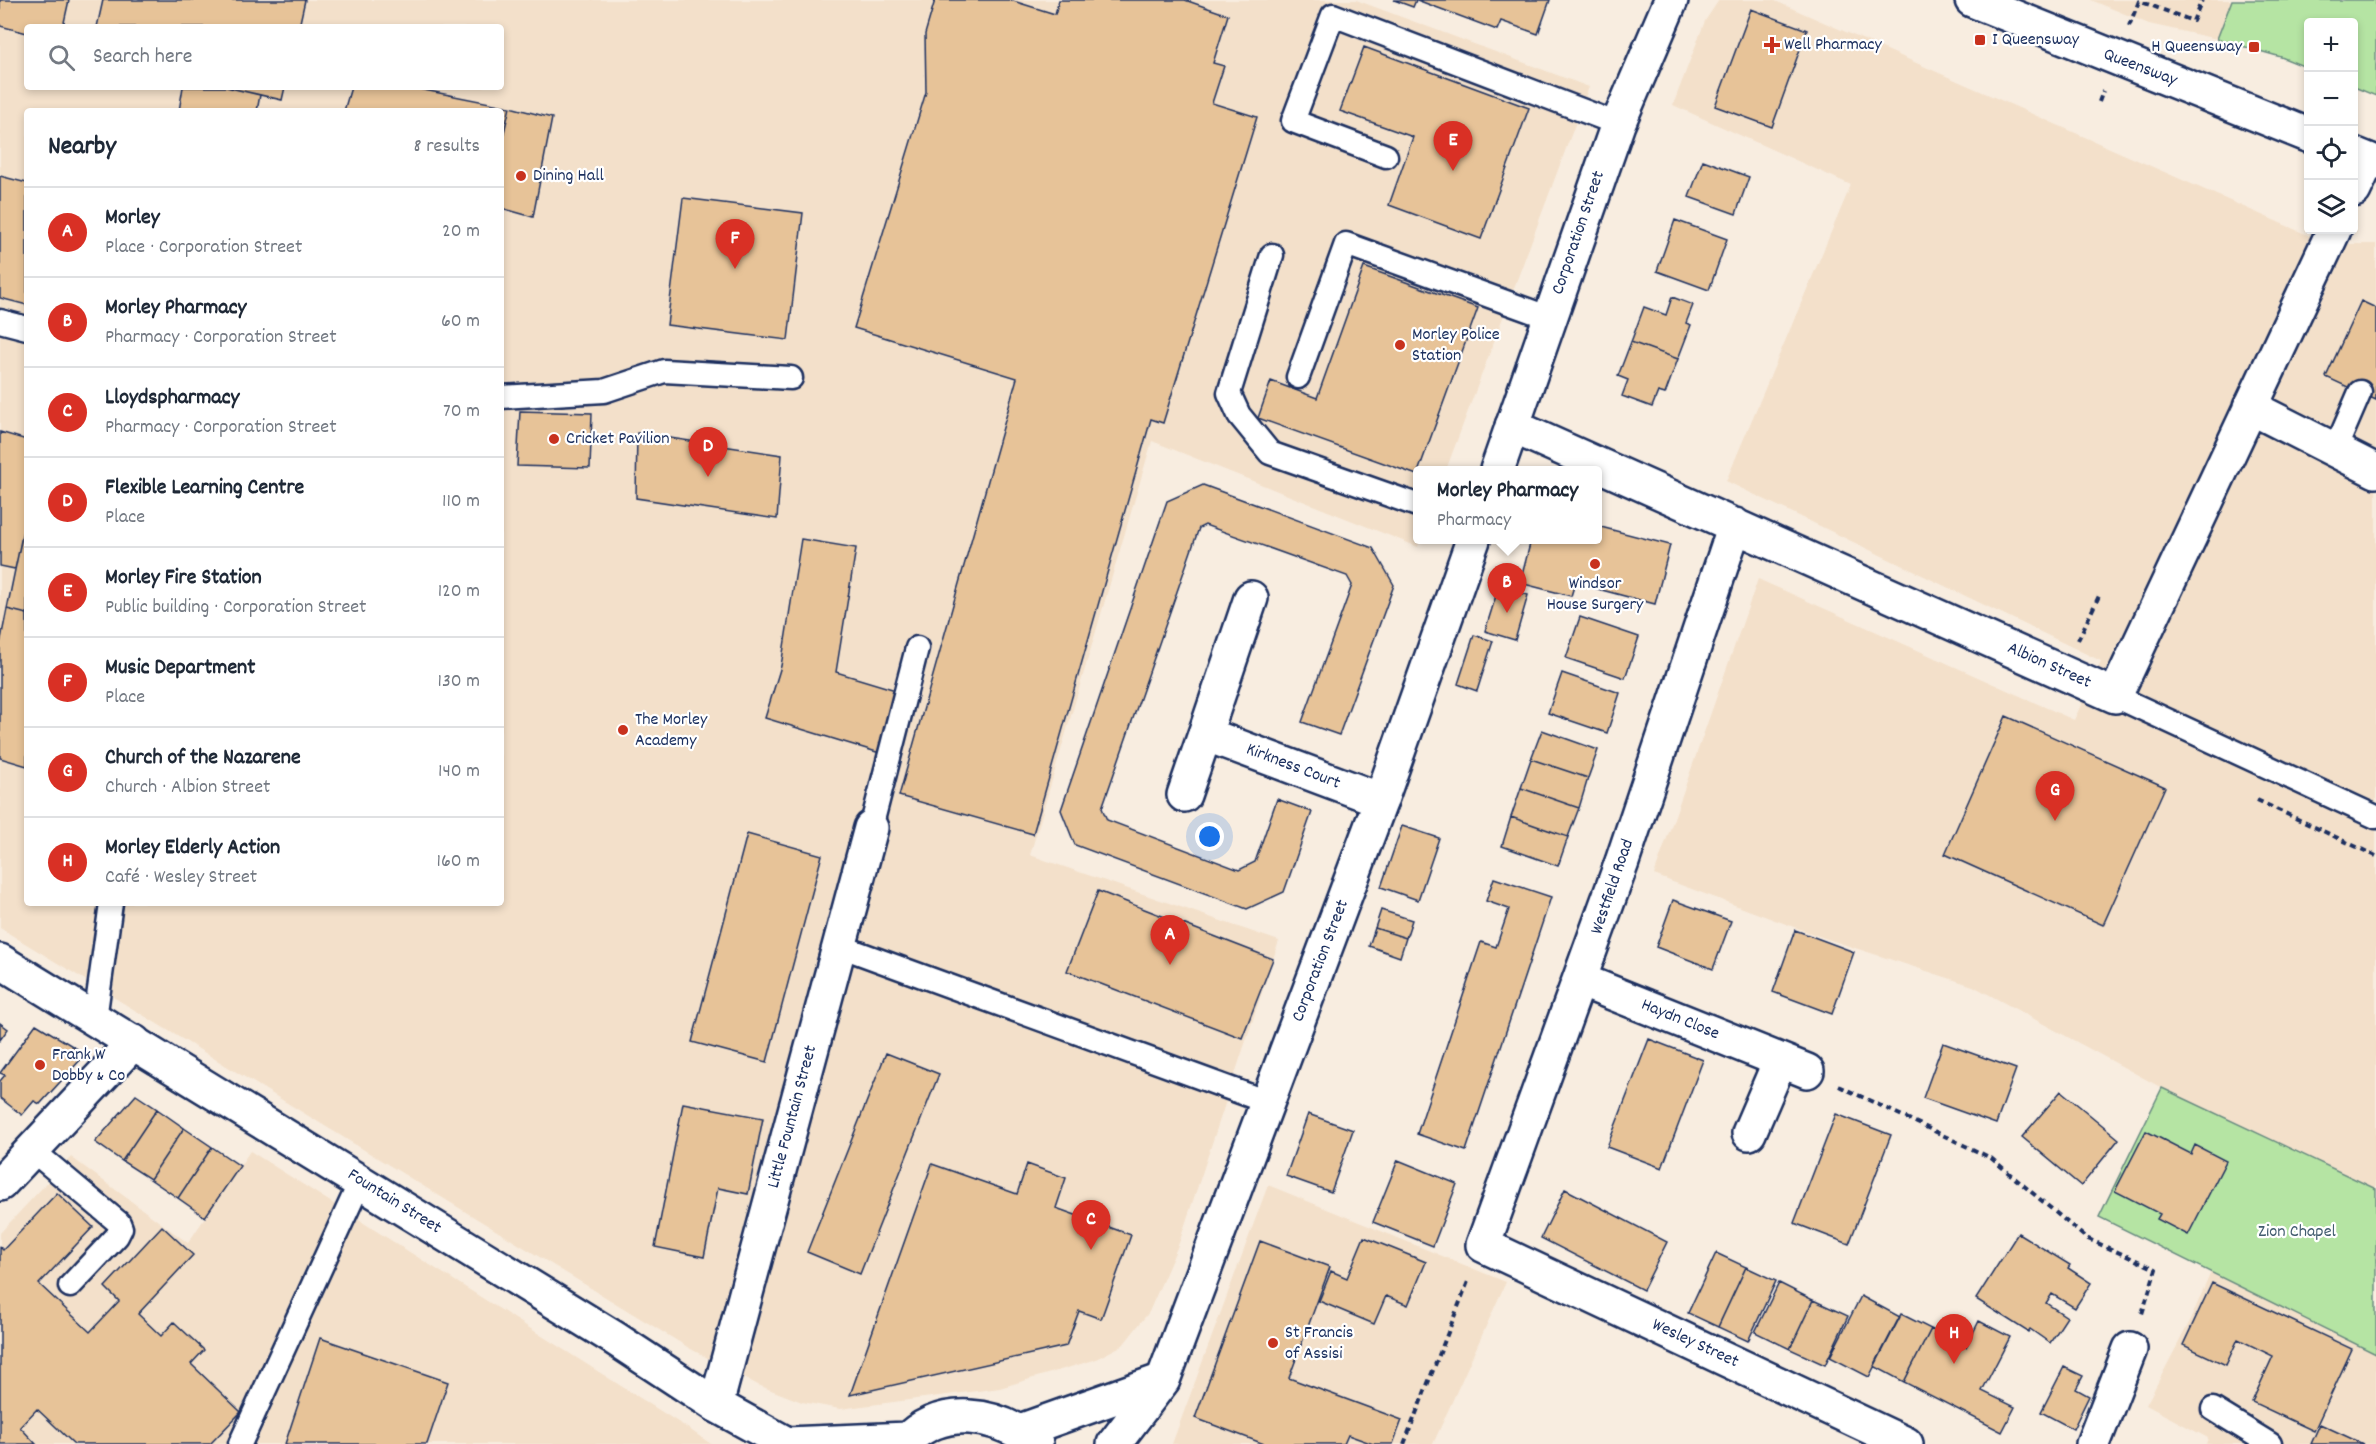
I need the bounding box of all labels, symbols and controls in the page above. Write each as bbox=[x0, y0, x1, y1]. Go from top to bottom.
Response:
map controls bbox=[2304, 18, 2358, 234]
button: + bbox=[2304, 18, 2358, 72]
search box bbox=[24, 24, 504, 90]
place label: I Queensway bbox=[1992, 28, 2080, 53]
place label: Well Pharmacy bbox=[1784, 33, 1883, 58]
marker: I Queensway bbox=[1973, 33, 1987, 47]
place label: H Queensway bbox=[2151, 35, 2243, 60]
marker: Well Pharmacy bbox=[1765, 38, 1779, 52]
marker: H Queensway bbox=[2247, 40, 2261, 54]
icon: search bbox=[45, 41, 78, 74]
text: Search here bbox=[93, 42, 192, 73]
street label: Queensway bbox=[2099, 42, 2181, 94]
button: − bbox=[2304, 72, 2358, 126]
pin: E bbox=[1434, 122, 1472, 171]
button: locate bbox=[2304, 126, 2358, 180]
text: Nearby bbox=[48, 129, 116, 166]
text: 8 results bbox=[414, 133, 480, 161]
place label: Dining Hall bbox=[533, 164, 604, 189]
street label: Corporation Street bbox=[1546, 168, 1612, 298]
marker: Dining Hall bbox=[514, 169, 528, 183]
button: layers bbox=[2304, 180, 2358, 234]
text: Morley bbox=[105, 203, 160, 234]
text: A bbox=[62, 218, 73, 246]
text: 20 m bbox=[442, 218, 480, 246]
pin: F bbox=[716, 220, 754, 269]
text: Place · Corporation Street bbox=[105, 234, 302, 262]
text: Morley Pharmacy bbox=[105, 293, 246, 324]
text: B bbox=[63, 308, 72, 336]
text: 60 m bbox=[441, 308, 480, 336]
place label: Morley Police Station bbox=[1412, 323, 1500, 369]
text: Pharmacy · Corporation Street bbox=[105, 324, 337, 352]
marker: Morley Police Station bbox=[1393, 338, 1407, 352]
text: Lloydspharmacy bbox=[105, 383, 239, 414]
text: C bbox=[63, 398, 72, 426]
text: 70 m bbox=[443, 398, 480, 426]
text: Pharmacy · Corporation Street bbox=[105, 414, 337, 442]
place label: Cricket Pavilion bbox=[566, 427, 669, 452]
pin: D bbox=[688, 428, 728, 477]
marker: Cricket Pavilion bbox=[547, 432, 561, 446]
popup bbox=[1413, 466, 1602, 544]
text: Flexible Learning Centre bbox=[105, 473, 304, 504]
text: Morley Pharmacy bbox=[1437, 476, 1578, 507]
text: D bbox=[62, 488, 73, 516]
text: 110 m bbox=[442, 488, 480, 516]
text: Place bbox=[105, 504, 145, 532]
text: Pharmacy bbox=[1437, 507, 1511, 535]
marker: Windsor House Surgery bbox=[1588, 557, 1602, 571]
text: Morley Fire Station bbox=[105, 563, 262, 594]
pin: B bbox=[1488, 564, 1526, 613]
place label: Windsor House Surgery bbox=[1547, 572, 1644, 618]
text: E bbox=[63, 578, 72, 606]
text: 120 m bbox=[438, 578, 480, 606]
text: Public building · Corporation Street bbox=[105, 594, 366, 622]
street label: Albion Street bbox=[2003, 636, 2095, 696]
text: Music Department bbox=[105, 653, 255, 684]
text: F bbox=[63, 668, 72, 696]
text: 130 m bbox=[438, 668, 480, 696]
text: Place bbox=[105, 684, 145, 712]
place label: The Morley Academy bbox=[635, 708, 708, 754]
marker: The Morley Academy bbox=[616, 723, 630, 737]
street label: Kirkness Court bbox=[1242, 738, 1344, 797]
text: Church of the Nazarene bbox=[105, 743, 301, 774]
text: G bbox=[62, 758, 73, 786]
text: 140 m bbox=[438, 758, 480, 786]
pin: G bbox=[2036, 772, 2074, 821]
text: Church · Albion Street bbox=[105, 774, 270, 802]
your location bbox=[1195, 822, 1224, 851]
text: Morley Elderly Action bbox=[105, 833, 280, 864]
street label: Westfield Road bbox=[1585, 836, 1641, 938]
text: H bbox=[62, 848, 73, 876]
text: 160 m bbox=[437, 848, 480, 876]
text: Café · Wesley Street bbox=[105, 864, 257, 892]
street label: Corporation Street bbox=[1286, 896, 1356, 1026]
pin: A bbox=[1150, 916, 1190, 965]
street label: Haydn Close bbox=[1637, 993, 1723, 1047]
street label: Little Fountain Street bbox=[762, 1042, 824, 1191]
place label: Frank W Dobby & Co bbox=[52, 1043, 125, 1089]
marker: Frank W Dobby & Co bbox=[33, 1058, 47, 1072]
street label: Fountain Street bbox=[342, 1163, 446, 1241]
pin: C bbox=[1072, 1200, 1110, 1250]
park label: Zion Chapel bbox=[2258, 1220, 2337, 1245]
street label: Wesley Street bbox=[1647, 1313, 1743, 1375]
pin: H bbox=[1934, 1314, 1974, 1364]
place label: St Francis of Assisi bbox=[1285, 1321, 1353, 1367]
marker: St Francis of Assisi bbox=[1266, 1336, 1280, 1350]

